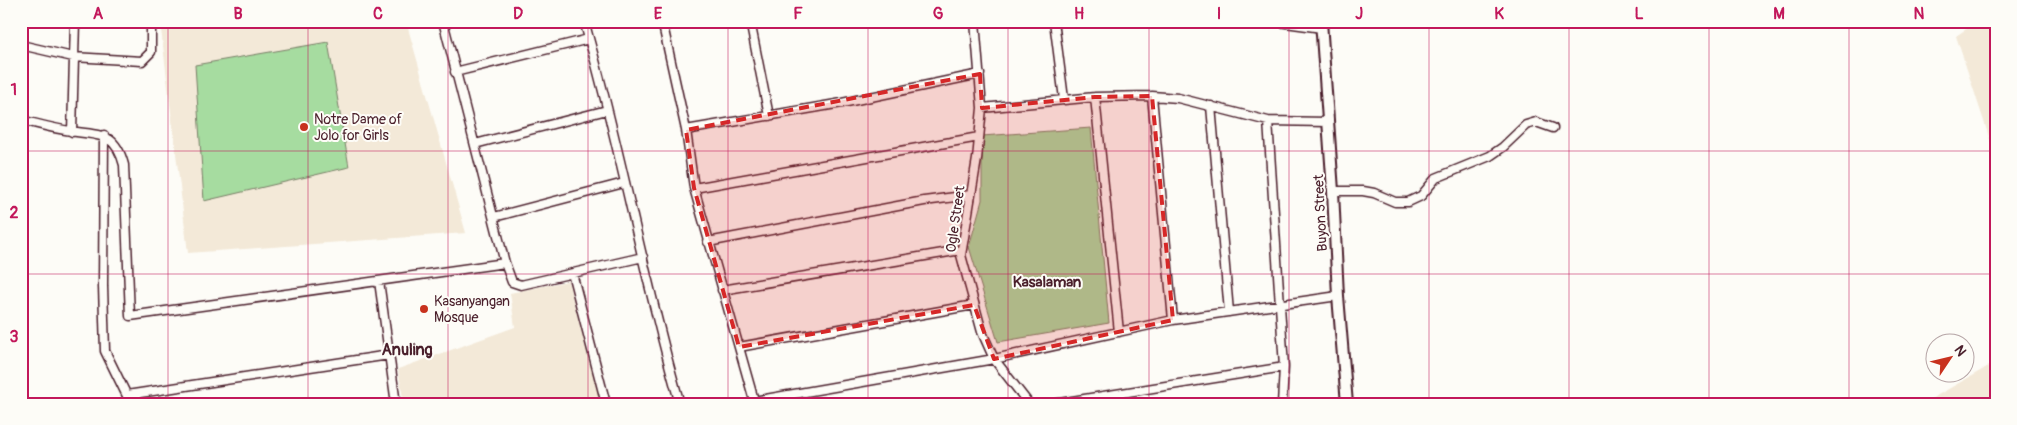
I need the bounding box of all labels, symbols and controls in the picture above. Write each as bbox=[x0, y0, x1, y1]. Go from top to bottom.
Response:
text: A bbox=[93, 4, 104, 24]
text: B bbox=[233, 4, 243, 24]
text: C bbox=[373, 4, 383, 24]
text: D bbox=[513, 4, 523, 24]
text: E bbox=[654, 4, 663, 24]
text: F bbox=[793, 4, 803, 24]
text: G bbox=[933, 4, 944, 24]
text: H bbox=[1074, 4, 1084, 24]
text: I bbox=[1217, 4, 1221, 24]
text: J bbox=[1355, 4, 1363, 24]
text: K bbox=[1494, 4, 1504, 24]
text: L bbox=[1634, 4, 1644, 24]
text: M bbox=[1773, 4, 1785, 24]
text: N bbox=[1914, 4, 1925, 24]
text: 1 bbox=[11, 80, 17, 100]
place label: Notre Dame of Jolo for Girls bbox=[314, 111, 402, 144]
marker: Notre Dame of Jolo for Girls bbox=[298, 121, 310, 133]
street label: Buyon Street bbox=[1310, 174, 1331, 252]
street label: Ogle Street bbox=[942, 184, 969, 254]
text: 2 bbox=[10, 203, 19, 223]
district label: Kasalaman bbox=[1013, 273, 1082, 292]
place label: Kasanyangan Mosque bbox=[434, 293, 510, 326]
marker: Kasanyangan Mosque bbox=[418, 303, 430, 315]
text: 3 bbox=[10, 327, 19, 347]
north arrow bbox=[1924, 332, 1974, 382]
district label: Anuling bbox=[381, 340, 433, 360]
text: N bbox=[1951, 342, 1970, 360]

